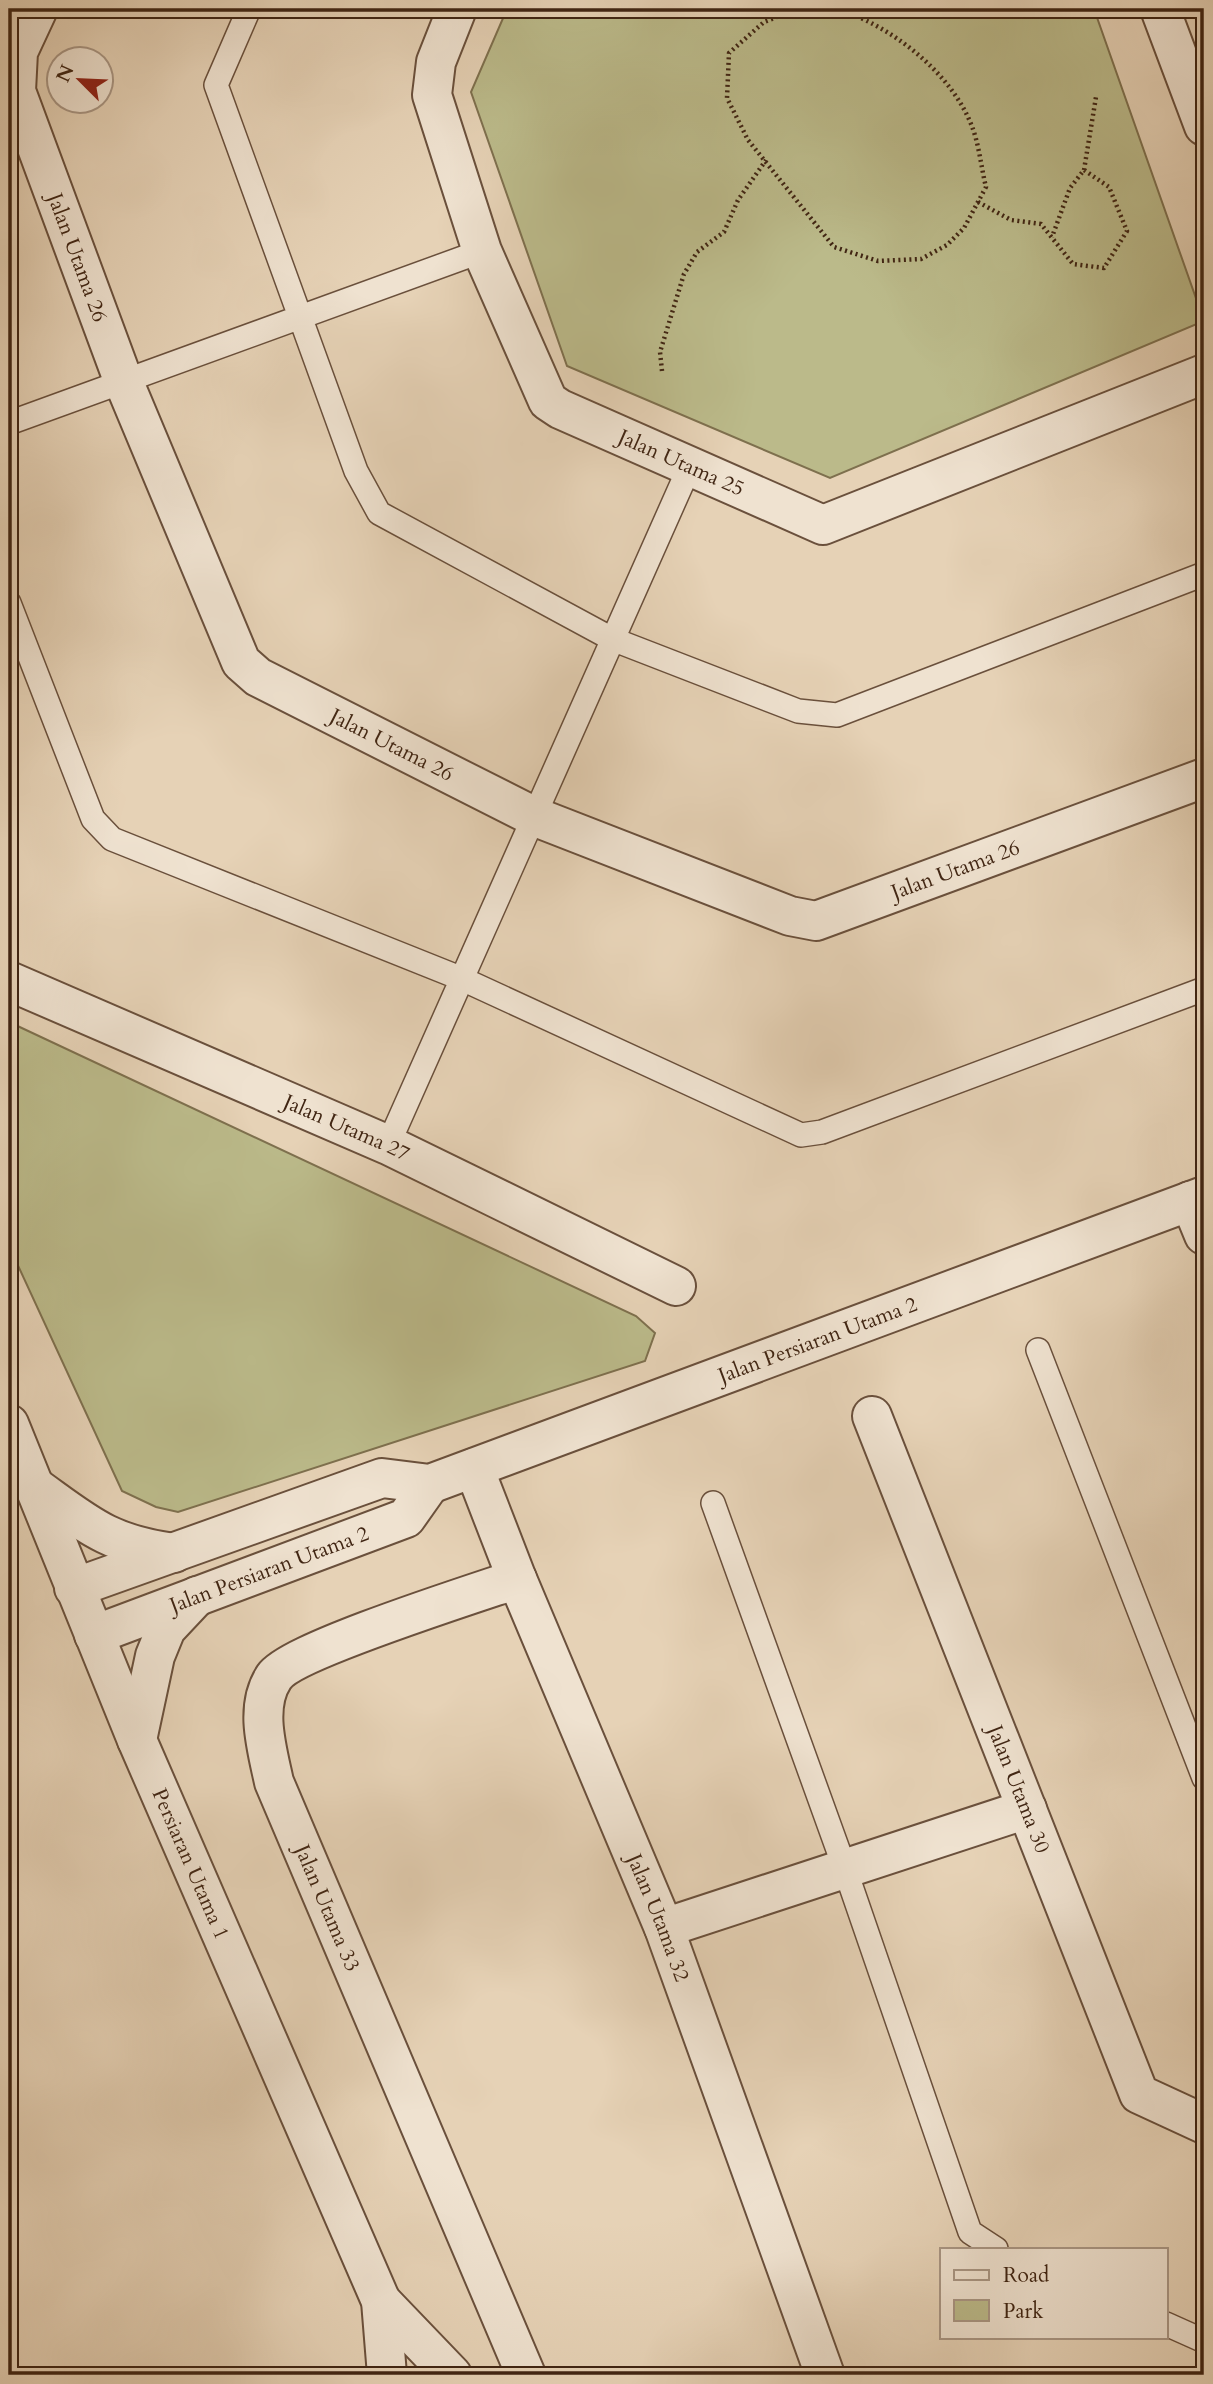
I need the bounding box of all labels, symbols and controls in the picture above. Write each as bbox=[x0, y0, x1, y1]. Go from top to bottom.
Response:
north arrow bbox=[46, 46, 116, 116]
text: N bbox=[50, 60, 81, 86]
street label: Jalan Utama 26 bbox=[40, 186, 115, 326]
street label: Jalan Utama 25 bbox=[611, 421, 749, 503]
street label: Jalan Utama 26 bbox=[322, 700, 459, 788]
street label: Jalan Utama 26 bbox=[884, 833, 1024, 908]
street label: Jalan Utama 27 bbox=[276, 1086, 415, 1168]
street label: Jalan Persiaran Utama 2 bbox=[711, 1289, 921, 1391]
street label: Jalan Persiaran Utama 2 bbox=[163, 1519, 373, 1621]
street label: Jalan Utama 30 bbox=[980, 1718, 1057, 1857]
street label: Persiaran Utama 1 bbox=[145, 1784, 236, 1944]
street label: Jalan Utama 33 bbox=[287, 1837, 367, 1976]
street label: Jalan Utama 32 bbox=[619, 1847, 697, 1986]
legend bbox=[940, 2248, 1168, 2338]
text: Road bbox=[1003, 2261, 1049, 2290]
text: Park bbox=[1003, 2297, 1044, 2326]

